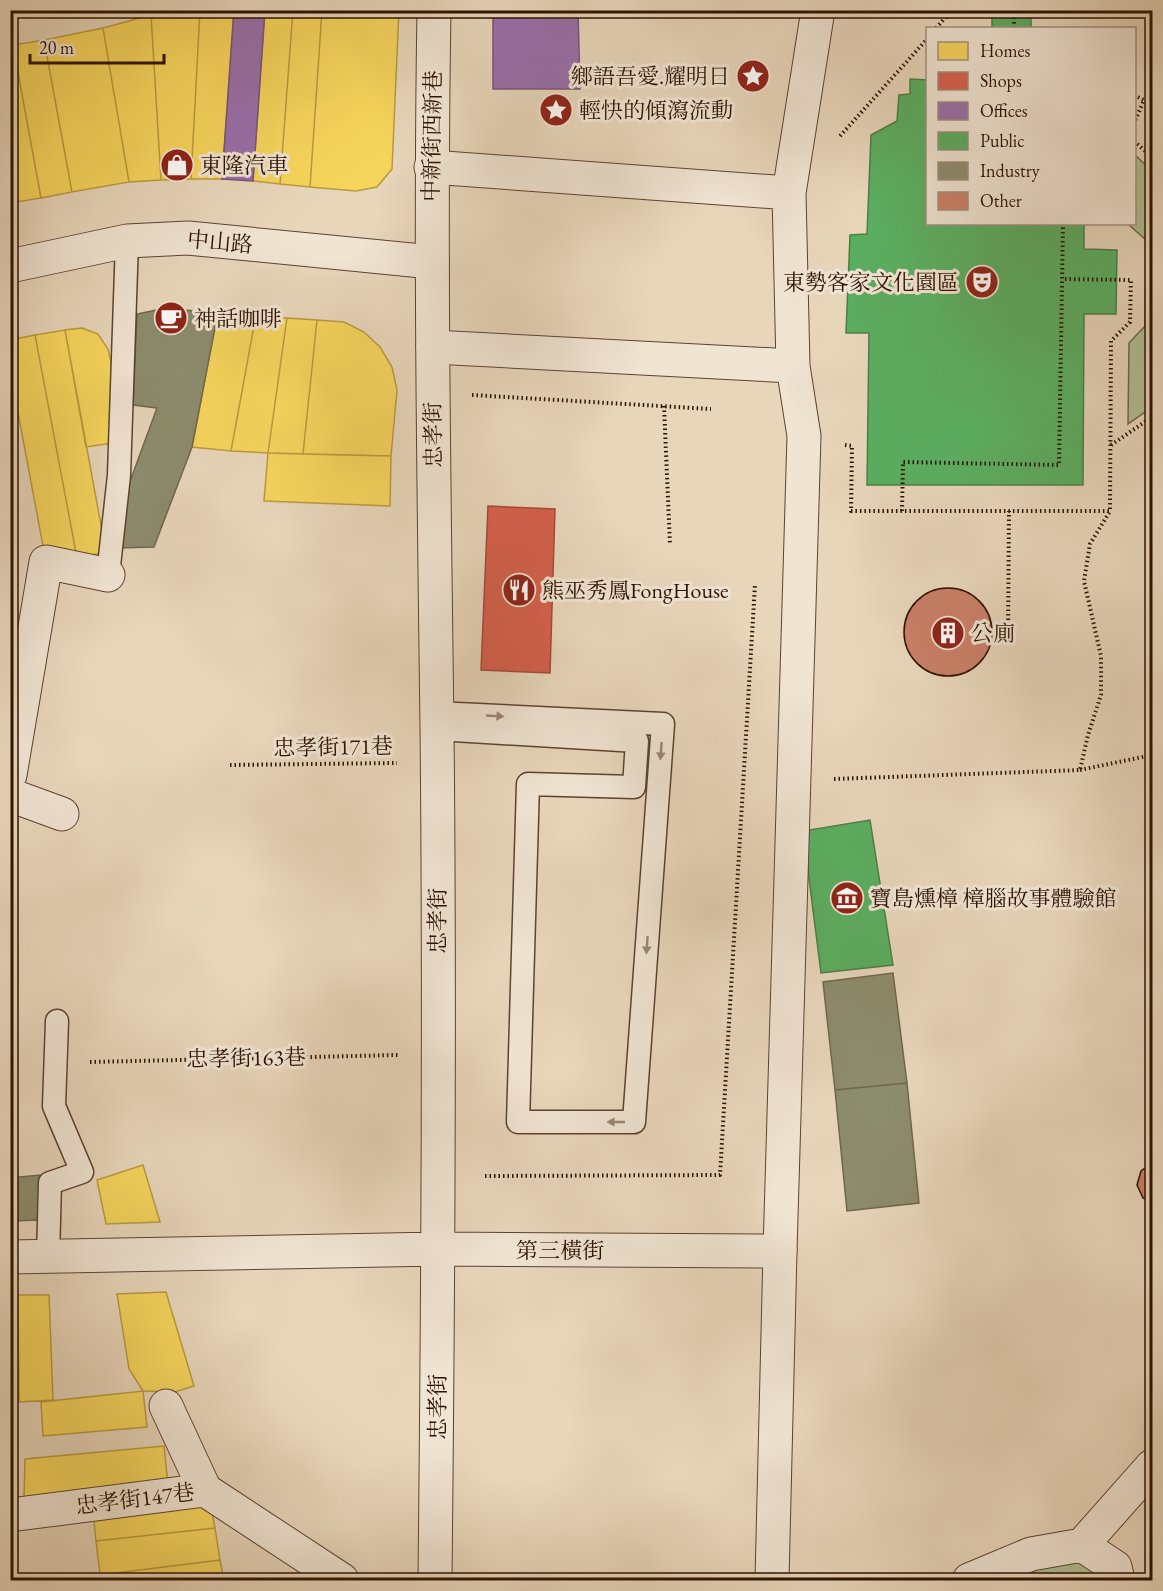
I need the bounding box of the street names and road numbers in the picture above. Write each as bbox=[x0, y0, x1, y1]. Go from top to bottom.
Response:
street label: 中新街西新巷 bbox=[416, 70, 448, 202]
street label: 中山路 bbox=[186, 225, 254, 259]
street label: 忠孝街 bbox=[418, 402, 448, 468]
street label: 忠孝街171巷 bbox=[273, 731, 393, 763]
street label: 忠孝街 bbox=[423, 888, 452, 954]
street label: 忠孝街163巷 bbox=[186, 1042, 306, 1074]
street label: 第三橫街 bbox=[516, 1236, 604, 1265]
street label: 忠孝街 bbox=[423, 1374, 452, 1440]
street label: 忠孝街147巷 bbox=[74, 1477, 196, 1521]

